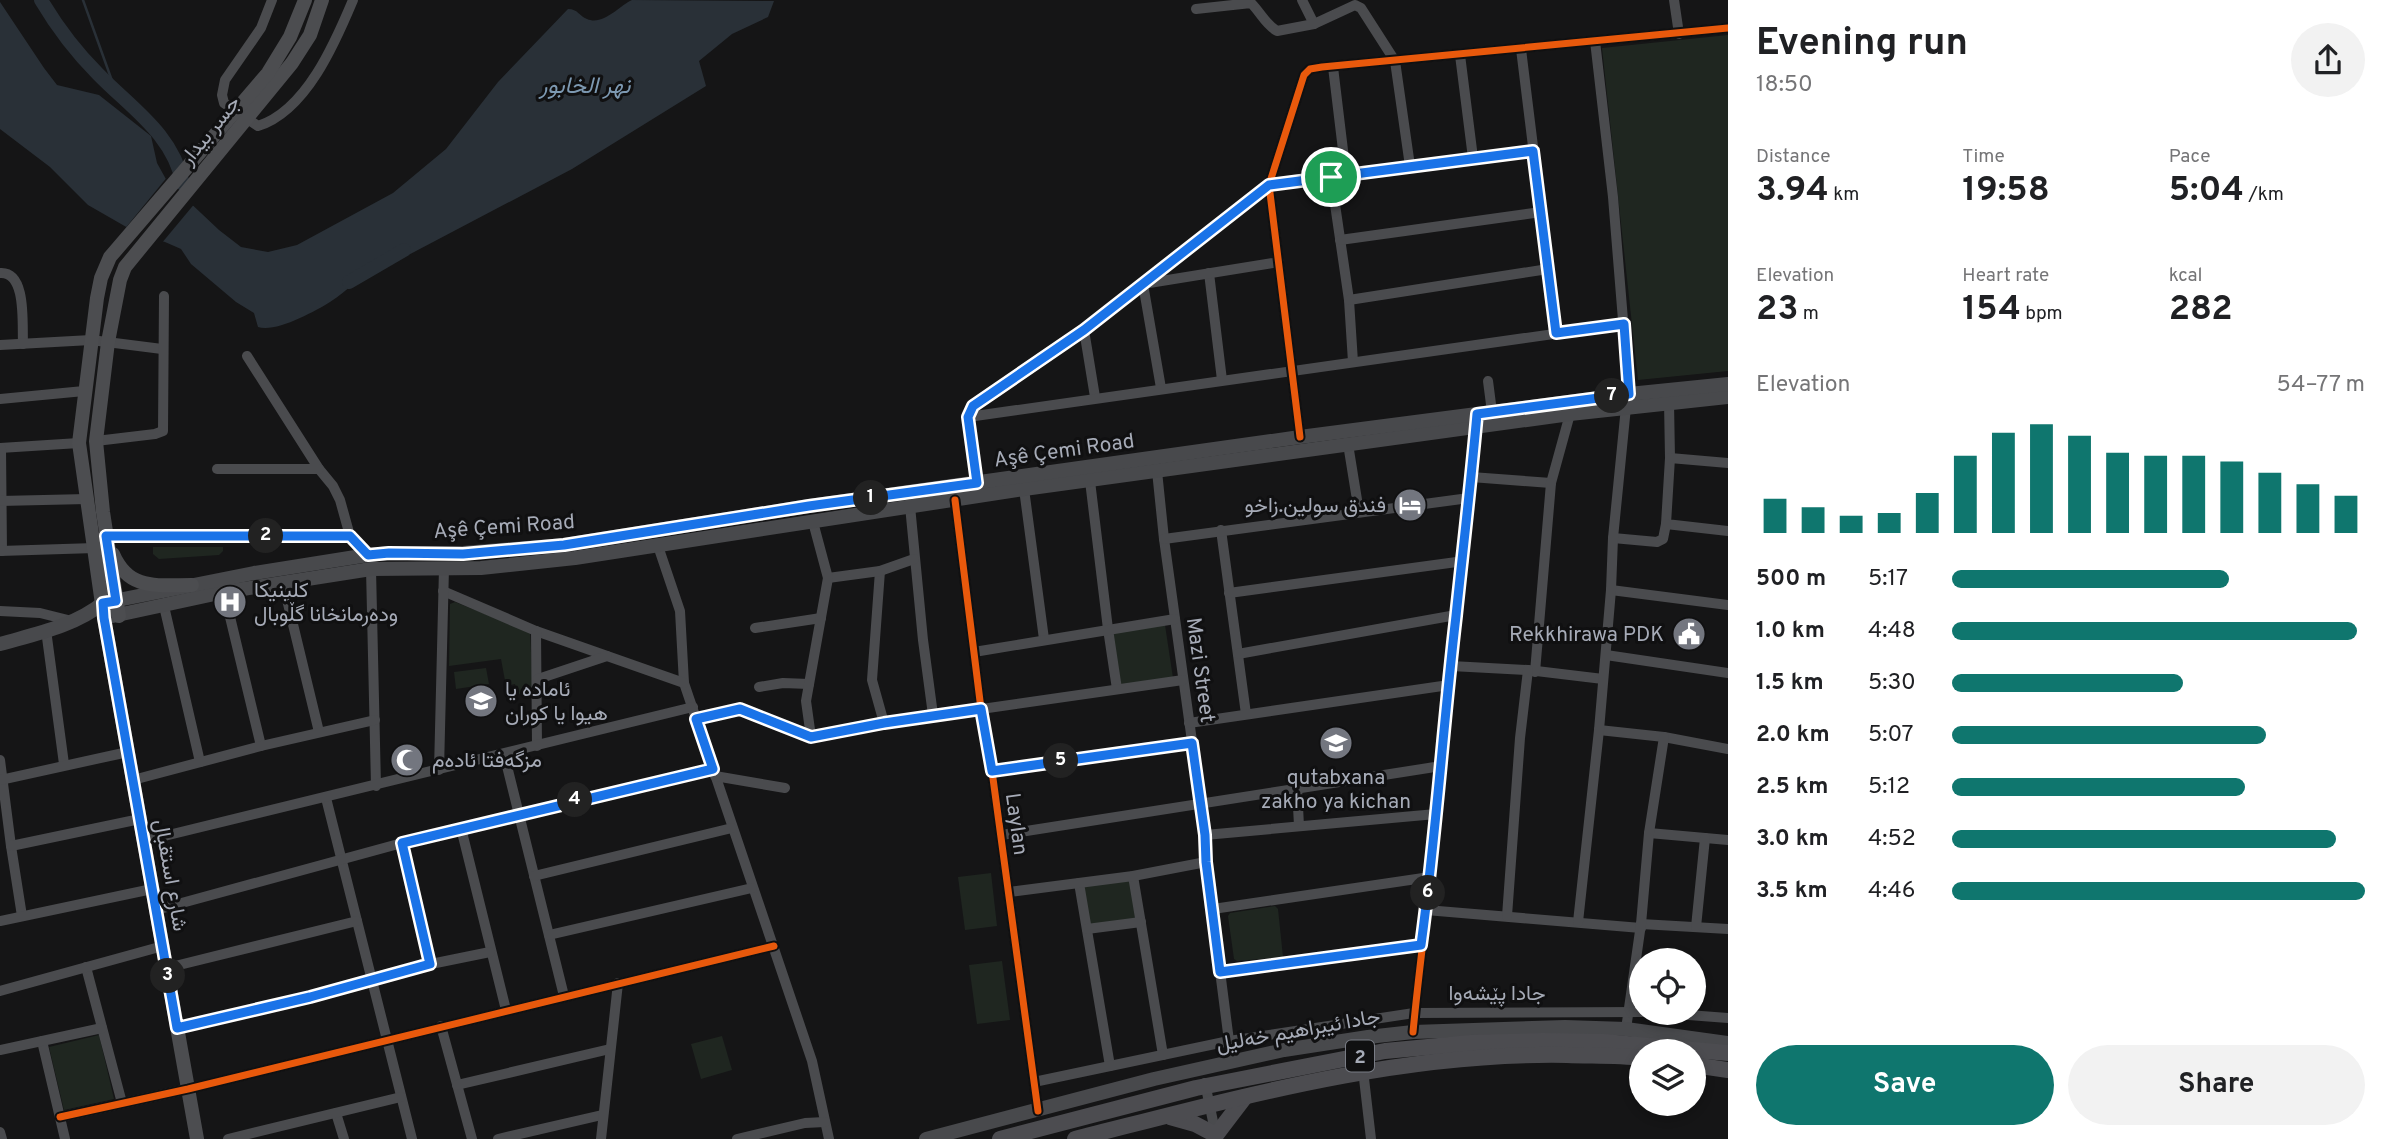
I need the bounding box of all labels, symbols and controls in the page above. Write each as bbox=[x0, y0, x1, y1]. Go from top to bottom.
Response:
text: Evening run bbox=[1756, 20, 1968, 69]
button: share bbox=[2291, 23, 2365, 97]
text: 18:50 bbox=[1756, 71, 1813, 100]
water label: نهر الخابور bbox=[538, 73, 632, 102]
street label: جسر بيدار bbox=[174, 91, 247, 172]
text: Distance bbox=[1756, 145, 1831, 169]
text: Time bbox=[1962, 145, 2005, 169]
text: Pace bbox=[2169, 145, 2210, 169]
pin bbox=[1301, 147, 1361, 207]
icon: arrive bbox=[1312, 158, 1350, 196]
text: 3.94 bbox=[1756, 169, 1829, 213]
text: 19:58 bbox=[1962, 169, 2050, 213]
text: 5:04 bbox=[2169, 169, 2244, 213]
text: km bbox=[1829, 183, 1859, 207]
text: /km bbox=[2244, 183, 2284, 207]
text: Elevation bbox=[1756, 264, 1834, 288]
text: Heart rate bbox=[1962, 264, 2049, 288]
text: kcal bbox=[2169, 264, 2202, 288]
text: 23 bbox=[1756, 288, 1798, 332]
text: 154 bbox=[1962, 288, 2021, 332]
text: 282 bbox=[2169, 288, 2233, 332]
text: m bbox=[1798, 302, 1819, 326]
text: bpm bbox=[2021, 302, 2063, 326]
text: Elevation bbox=[1756, 371, 1851, 400]
text: 54–77 m bbox=[2277, 371, 2365, 400]
pin: 7 bbox=[1594, 378, 1630, 414]
text: 7 bbox=[1606, 383, 1617, 407]
street label: Aşê Çemi Road bbox=[992, 428, 1136, 475]
pin: 1 bbox=[854, 480, 888, 516]
text: 1 bbox=[867, 485, 874, 509]
hotel icon: فندق سولين.زاخو bbox=[1391, 486, 1429, 524]
place label: فندق سولين.زاخو bbox=[1244, 493, 1386, 520]
street label: Aşê Çemi Road bbox=[432, 509, 576, 546]
pin: 2 bbox=[248, 518, 284, 554]
text: 2 bbox=[260, 523, 271, 547]
text: 500 m bbox=[1756, 565, 1826, 594]
text: 5:17 bbox=[1868, 565, 1908, 594]
place label: کلینیکا ودەرمانخانا گڵوبال bbox=[254, 578, 398, 629]
hospital icon: کلینیکا ودەرمانخانا گڵوبال bbox=[211, 583, 249, 621]
public building icon: Rekkhirawa PDK bbox=[1670, 615, 1708, 653]
street label: Mazi Street bbox=[1179, 616, 1220, 725]
text: 1.0 km bbox=[1756, 617, 1825, 646]
text: 4:48 bbox=[1868, 617, 1916, 646]
place label: Rekkhirawa PDK bbox=[1509, 622, 1664, 649]
text: 1.5 km bbox=[1756, 669, 1824, 698]
text: 5:30 bbox=[1868, 669, 1916, 698]
place label: ئاماده یا هیوا یا کوران bbox=[505, 677, 608, 728]
school or university icon: ئاماده یا هیوا یا کوران bbox=[462, 682, 500, 720]
text: 2.0 km bbox=[1756, 721, 1830, 750]
text: 5:07 bbox=[1868, 721, 1914, 750]
school or university icon: qutabxana zakho ya kichan bbox=[1317, 724, 1355, 762]
mosque icon: مزگەفتا ئادەم bbox=[388, 741, 426, 779]
pin: 5 bbox=[1044, 744, 1078, 778]
place label: مزگەفتا ئادەم bbox=[432, 748, 542, 775]
text: 5 bbox=[1055, 748, 1066, 772]
place label: qutabxana zakho ya kichan bbox=[1261, 765, 1411, 816]
text: 2.5 km bbox=[1756, 773, 1829, 802]
text: 5:12 bbox=[1868, 773, 1910, 802]
pin: 4 bbox=[558, 782, 592, 818]
text: 4 bbox=[568, 787, 581, 811]
street label: Laylan bbox=[998, 791, 1033, 857]
street label: شارع استقبال bbox=[146, 817, 193, 933]
text: 3.0 km bbox=[1756, 825, 1829, 854]
text: 4:52 bbox=[1868, 825, 1916, 854]
pin: 6 bbox=[1410, 876, 1446, 910]
text: 3.5 km bbox=[1756, 877, 1828, 906]
text: 4:46 bbox=[1868, 877, 1915, 906]
text: 6 bbox=[1422, 880, 1433, 904]
map controls bbox=[1629, 948, 1706, 1116]
button: locate bbox=[1629, 948, 1706, 1025]
pin: 3 bbox=[150, 958, 186, 993]
text: 3 bbox=[162, 963, 173, 987]
street label: جادا پێشەوا bbox=[1448, 981, 1546, 1008]
street label: جادا ئیبراهیم خەلیل bbox=[1214, 1004, 1382, 1059]
button: layers bbox=[1629, 1039, 1706, 1116]
road number: 2 bbox=[1346, 1040, 1374, 1072]
button: Save bbox=[1756, 1045, 2054, 1125]
button: Share bbox=[2068, 1045, 2365, 1125]

